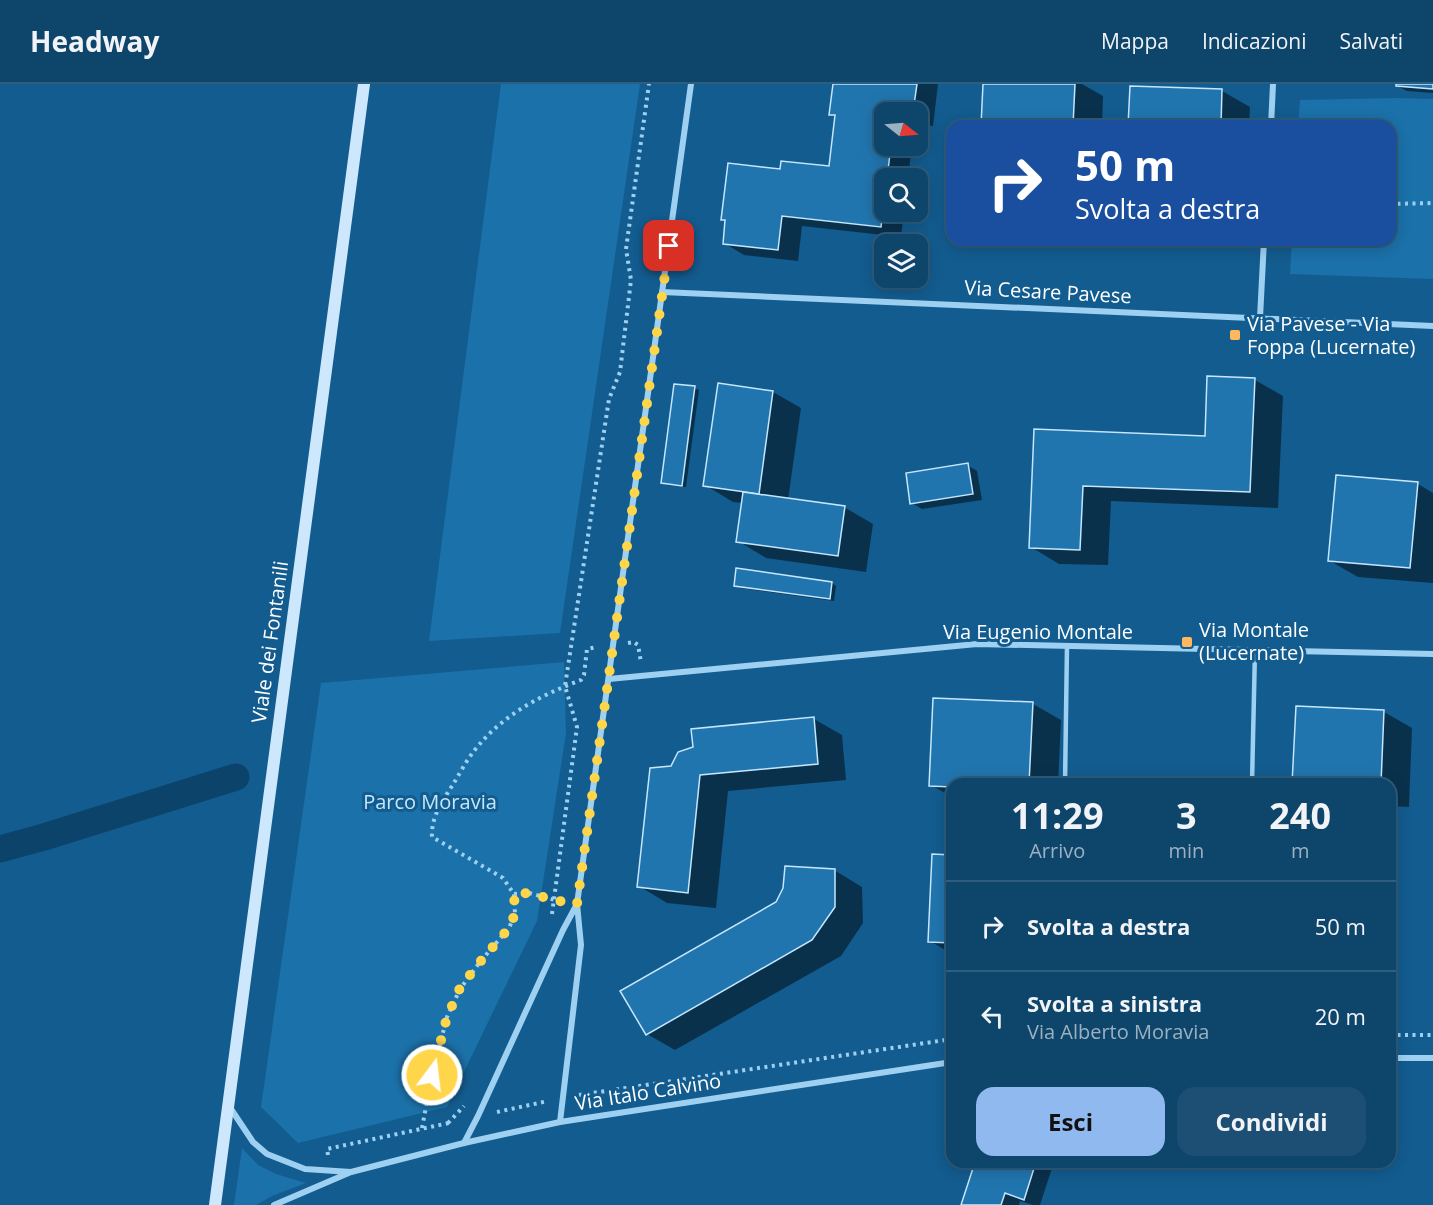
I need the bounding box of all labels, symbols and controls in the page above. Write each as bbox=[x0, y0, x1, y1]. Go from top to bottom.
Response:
text: Headway bbox=[30, 22, 159, 60]
text: Mappa bbox=[1101, 27, 1169, 55]
text: Indicazioni bbox=[1202, 27, 1307, 55]
text: Salvati bbox=[1340, 27, 1403, 55]
north arrow bbox=[874, 102, 928, 156]
map controls bbox=[874, 102, 928, 288]
text: 50 m bbox=[1075, 136, 1175, 193]
icon: right bbox=[976, 144, 1054, 222]
button: search bbox=[874, 168, 928, 222]
text: Svolta a destra bbox=[1075, 190, 1260, 227]
pin bbox=[643, 220, 694, 271]
icon: arrive bbox=[652, 229, 685, 262]
button: layers bbox=[874, 234, 928, 288]
street label: Via Cesare Pavese bbox=[964, 274, 1132, 309]
place label: Via Pavese - Via Foppa (Lucernate) bbox=[1247, 310, 1415, 360]
marker: Via Pavese - Via Foppa (Lucernate) bbox=[1228, 328, 1242, 342]
street label: Viale dei Fontanili bbox=[245, 559, 294, 725]
place label: Via Montale (Lucernate) bbox=[1199, 616, 1309, 666]
street label: Via Eugenio Montale bbox=[943, 618, 1133, 645]
marker: Via Montale (Lucernate) bbox=[1180, 635, 1194, 649]
park label: Parco Moravia bbox=[363, 788, 497, 815]
text: 11:29 bbox=[1011, 791, 1104, 840]
text: 3 bbox=[1176, 791, 1197, 840]
text: 240 bbox=[1269, 791, 1331, 840]
text: Arrivo bbox=[1029, 837, 1085, 864]
text: min bbox=[1168, 837, 1204, 864]
text: m bbox=[1291, 837, 1309, 864]
icon: right bbox=[976, 910, 1009, 943]
text: Svolta a destra bbox=[1027, 911, 1190, 941]
text: 50 m bbox=[1315, 911, 1366, 941]
text: Svolta a sinistra bbox=[1027, 988, 1202, 1018]
icon: left bbox=[976, 1000, 1009, 1033]
text: 20 m bbox=[1315, 1001, 1366, 1031]
text: Via Alberto Moravia bbox=[1027, 1018, 1209, 1045]
position arrow bbox=[400, 1043, 464, 1107]
street label: Via Italo Calvino bbox=[573, 1067, 723, 1116]
button: Esci bbox=[976, 1087, 1165, 1156]
button: Condividi bbox=[1177, 1087, 1366, 1156]

